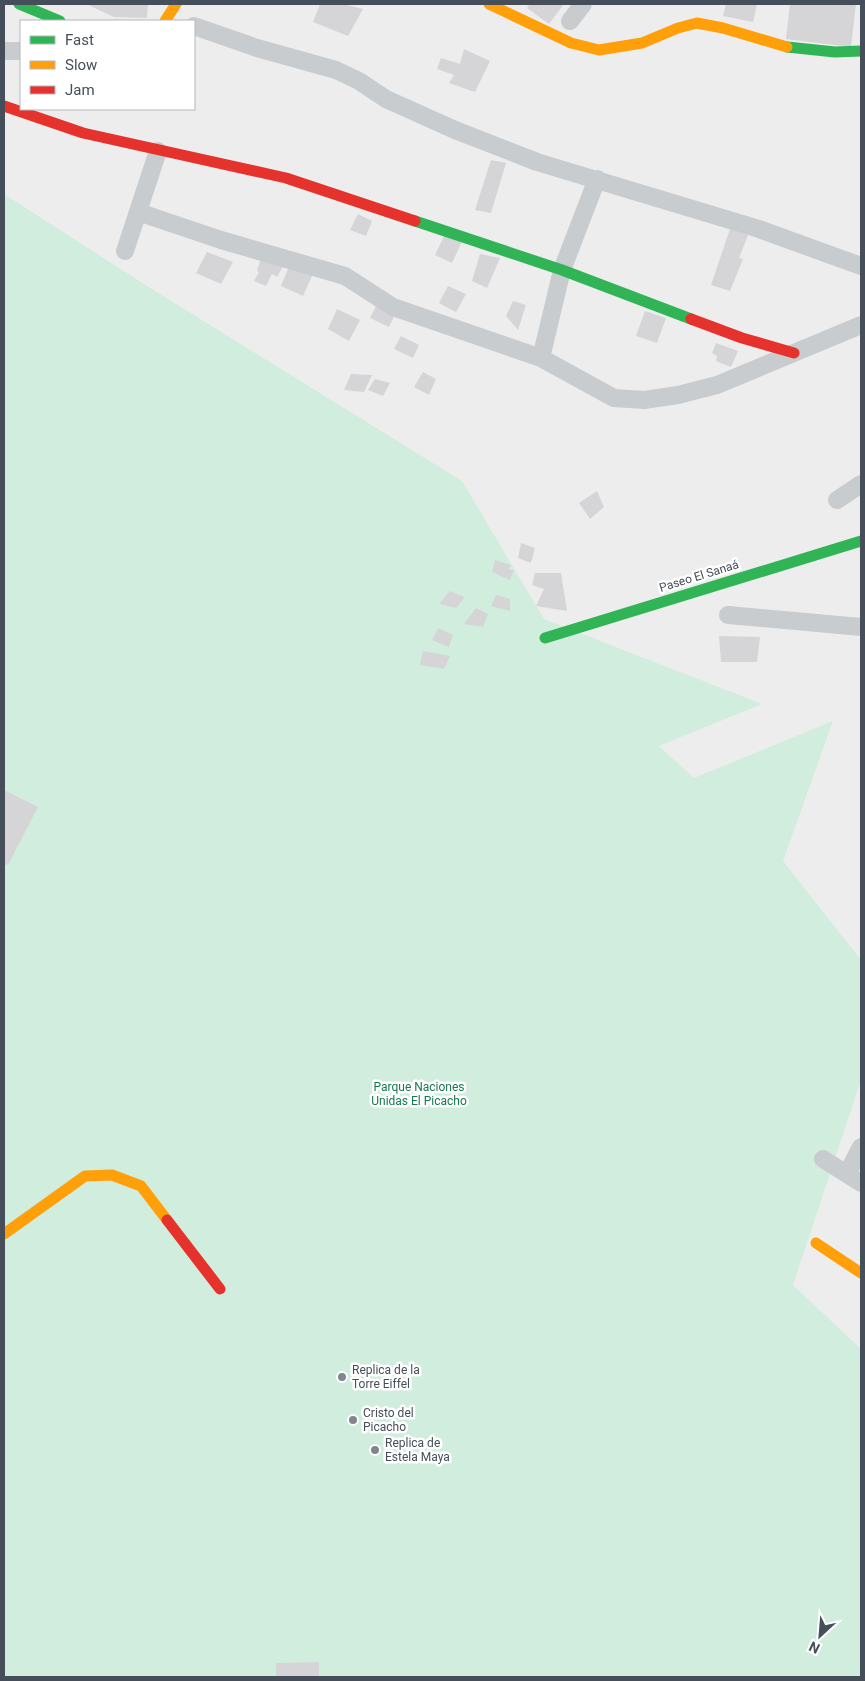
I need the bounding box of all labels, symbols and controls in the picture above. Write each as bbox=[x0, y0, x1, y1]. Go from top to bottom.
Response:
legend bbox=[20, 20, 195, 110]
text: Fast bbox=[65, 31, 94, 49]
text: Slow bbox=[65, 56, 97, 74]
text: Jam bbox=[65, 81, 95, 99]
street label: Paseo El Sanaá bbox=[658, 557, 740, 595]
park label: Parque Naciones Unidas El Picacho bbox=[371, 1080, 467, 1108]
place label: Replica de la Torre Eiffel bbox=[352, 1363, 420, 1391]
marker: Replica de la Torre Eiffel bbox=[336, 1371, 348, 1383]
place label: Cristo del Picacho bbox=[363, 1406, 414, 1434]
marker: Cristo del Picacho bbox=[347, 1414, 359, 1426]
place label: Replica de Estela Maya bbox=[385, 1436, 450, 1464]
marker: Replica de Estela Maya bbox=[369, 1444, 381, 1456]
north arrow bbox=[795, 1611, 845, 1661]
text: N bbox=[806, 1638, 822, 1657]

